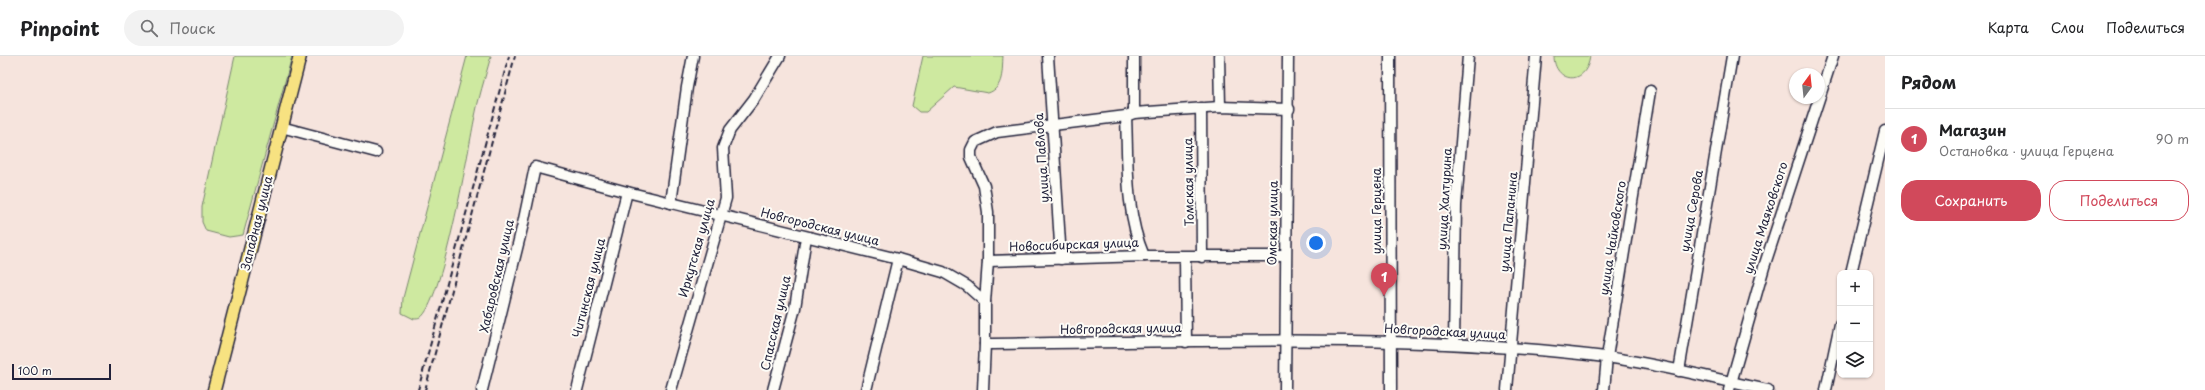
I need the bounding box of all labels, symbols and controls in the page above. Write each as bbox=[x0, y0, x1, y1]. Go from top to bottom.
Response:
search box bbox=[124, 10, 404, 46]
text: Pinpoint bbox=[20, 14, 100, 42]
text: Поиск bbox=[170, 16, 215, 39]
icon: search bbox=[138, 17, 160, 39]
text: Карта bbox=[1988, 17, 2029, 38]
text: Слои bbox=[2051, 17, 2084, 38]
text: Поделиться bbox=[2106, 17, 2185, 38]
north arrow bbox=[1789, 68, 1825, 104]
text: Рядом bbox=[1901, 69, 1956, 95]
street label: улица Павлова bbox=[1029, 112, 1053, 203]
text: Магазин bbox=[1939, 118, 2006, 141]
text: 1 bbox=[1911, 129, 1917, 148]
text: 90 m bbox=[2156, 129, 2189, 148]
street label: Томская улица bbox=[1178, 137, 1198, 226]
text: Остановка · улица Герцена bbox=[1939, 141, 2114, 160]
street label: улица Халтурина bbox=[1432, 147, 1456, 250]
street label: улица Маяковского bbox=[1738, 159, 1792, 276]
street label: улица Герцена bbox=[1367, 167, 1385, 254]
street label: улица Серова bbox=[1675, 168, 1707, 253]
street label: улица Папанина bbox=[1495, 171, 1521, 273]
street label: Западная улица bbox=[236, 173, 277, 272]
street label: улица Чайковского bbox=[1594, 179, 1630, 296]
street label: Омская улица bbox=[1262, 180, 1282, 265]
button: Сохранить bbox=[1901, 180, 2041, 221]
button: Поделиться bbox=[2049, 180, 2189, 221]
street label: Иркутская улица bbox=[673, 196, 719, 299]
street label: Новгородская улица bbox=[759, 203, 882, 250]
street label: Хабаровская улица bbox=[474, 217, 518, 334]
street label: Новосибирская улица bbox=[1009, 233, 1140, 255]
your location bbox=[1306, 233, 1326, 253]
street label: Читинская улица bbox=[567, 236, 609, 340]
pin: 1 bbox=[1371, 263, 1397, 296]
map controls bbox=[1837, 270, 1873, 378]
button: + bbox=[1837, 270, 1873, 306]
street label: Спасская улица bbox=[755, 273, 795, 372]
button: − bbox=[1837, 306, 1873, 342]
street label: Новгородская улица bbox=[1060, 318, 1182, 338]
street label: Новгородская улица bbox=[1384, 319, 1507, 343]
button: layers bbox=[1837, 342, 1873, 378]
scale bar bbox=[12, 362, 111, 381]
text: 100 m bbox=[18, 362, 52, 379]

